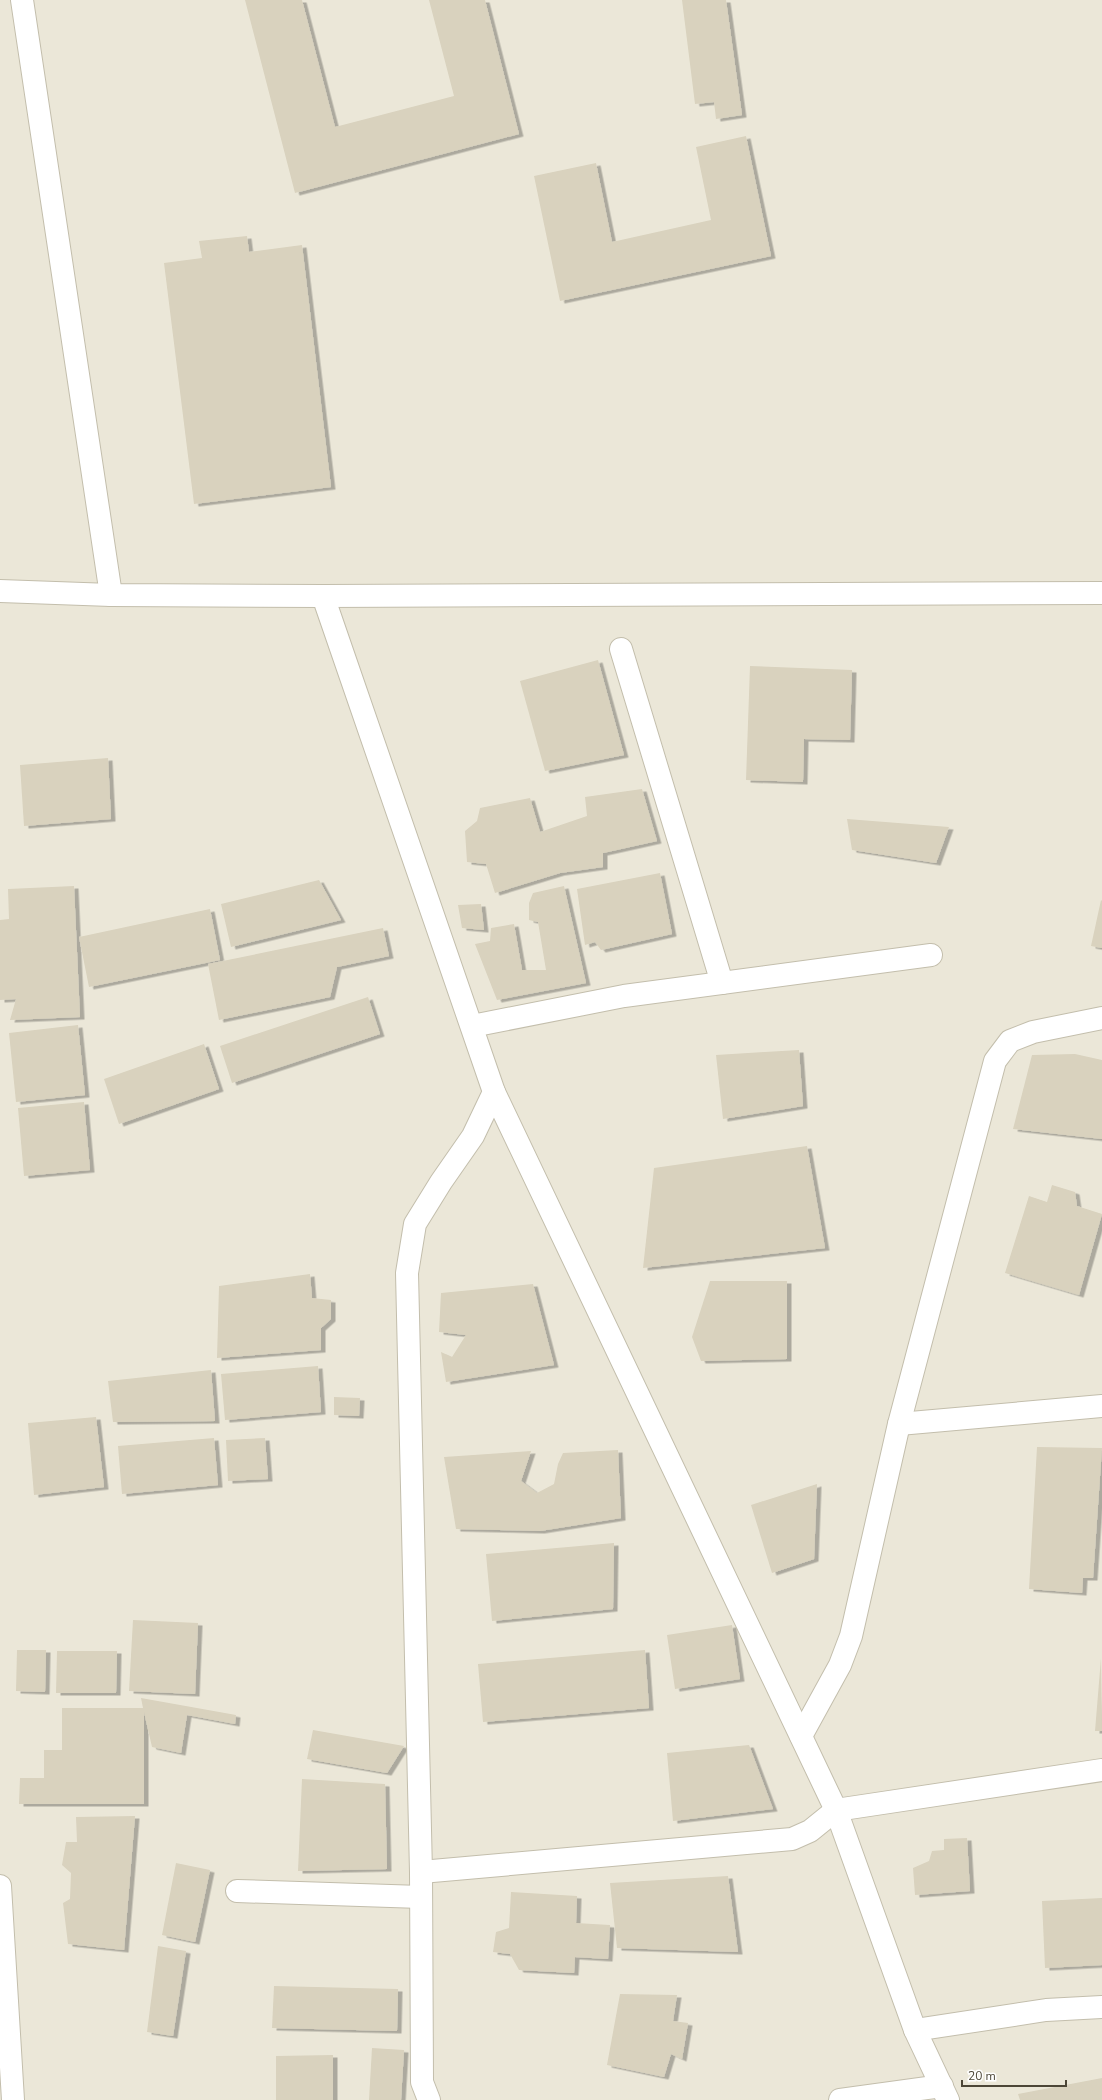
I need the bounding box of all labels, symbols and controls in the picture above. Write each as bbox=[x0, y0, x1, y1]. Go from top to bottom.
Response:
scale bar bbox=[962, 2062, 1066, 2088]
text: 20 m bbox=[968, 2068, 996, 2084]

